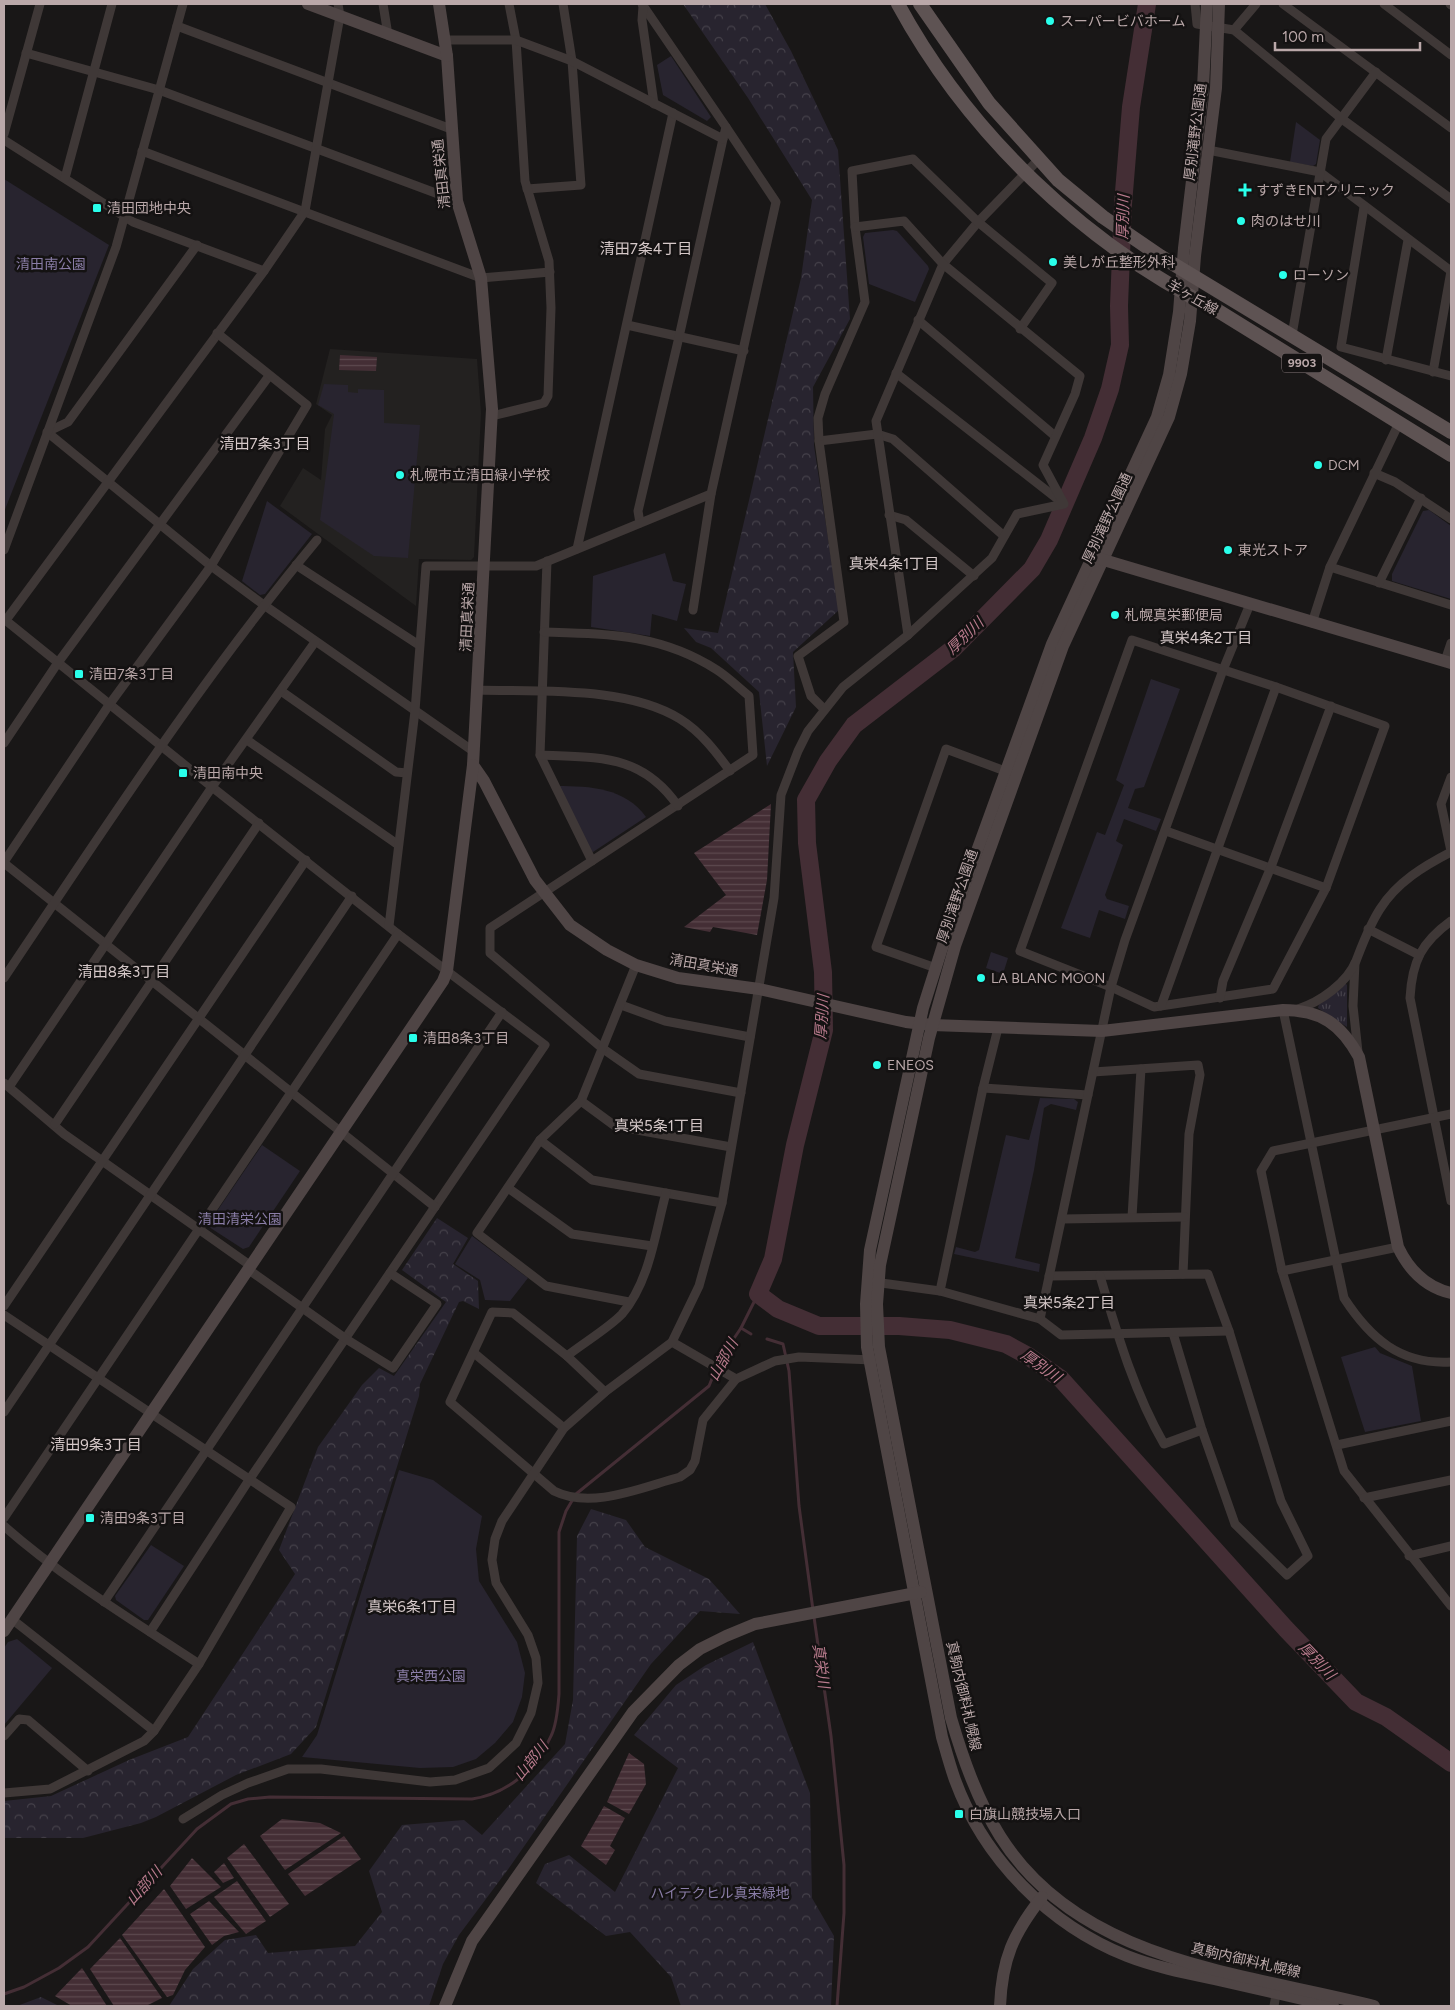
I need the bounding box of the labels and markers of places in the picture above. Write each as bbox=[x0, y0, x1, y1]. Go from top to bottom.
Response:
place label: スーパービバホーム bbox=[1060, 13, 1185, 30]
marker: スーパービバホーム bbox=[1044, 15, 1056, 27]
place label: すずきENTクリニック bbox=[1256, 182, 1395, 199]
marker: すずきENTクリニック bbox=[1238, 183, 1252, 197]
place label: 清田団地中央 bbox=[107, 200, 191, 217]
marker: 清田団地中央 bbox=[91, 202, 103, 214]
place label: 肉のはせ川 bbox=[1251, 213, 1321, 230]
marker: 肉のはせ川 bbox=[1235, 215, 1247, 227]
place label: 美しが丘整形外科 bbox=[1063, 254, 1175, 271]
marker: 美しが丘整形外科 bbox=[1047, 256, 1059, 268]
place label: ローソン bbox=[1293, 267, 1349, 284]
marker: ローソン bbox=[1277, 269, 1289, 281]
place label: DCM bbox=[1328, 457, 1360, 474]
marker: DCM bbox=[1312, 459, 1324, 471]
place label: 札幌市立清田緑小学校 bbox=[410, 467, 550, 484]
marker: 札幌市立清田緑小学校 bbox=[394, 469, 406, 481]
place label: 東光ストア bbox=[1238, 542, 1308, 559]
marker: 東光ストア bbox=[1222, 544, 1234, 556]
place label: 札幌真栄郵便局 bbox=[1125, 607, 1223, 624]
marker: 札幌真栄郵便局 bbox=[1109, 609, 1121, 621]
place label: 清田7条3丁目 bbox=[89, 666, 174, 683]
marker: 清田7条3丁目 bbox=[73, 668, 85, 680]
place label: 清田南中央 bbox=[193, 765, 263, 782]
marker: 清田南中央 bbox=[177, 767, 189, 779]
place label: LA BLANC MOON bbox=[991, 970, 1105, 987]
marker: LA BLANC MOON bbox=[975, 972, 987, 984]
place label: 清田8条3丁目 bbox=[423, 1030, 509, 1047]
marker: 清田8条3丁目 bbox=[407, 1032, 419, 1044]
place label: ENEOS bbox=[887, 1057, 934, 1074]
marker: ENEOS bbox=[871, 1059, 883, 1071]
place label: 清田9条3丁目 bbox=[100, 1510, 186, 1527]
marker: 清田9条3丁目 bbox=[84, 1512, 96, 1524]
place label: 白旗山競技場入口 bbox=[969, 1806, 1081, 1823]
marker: 白旗山競技場入口 bbox=[953, 1808, 965, 1820]

